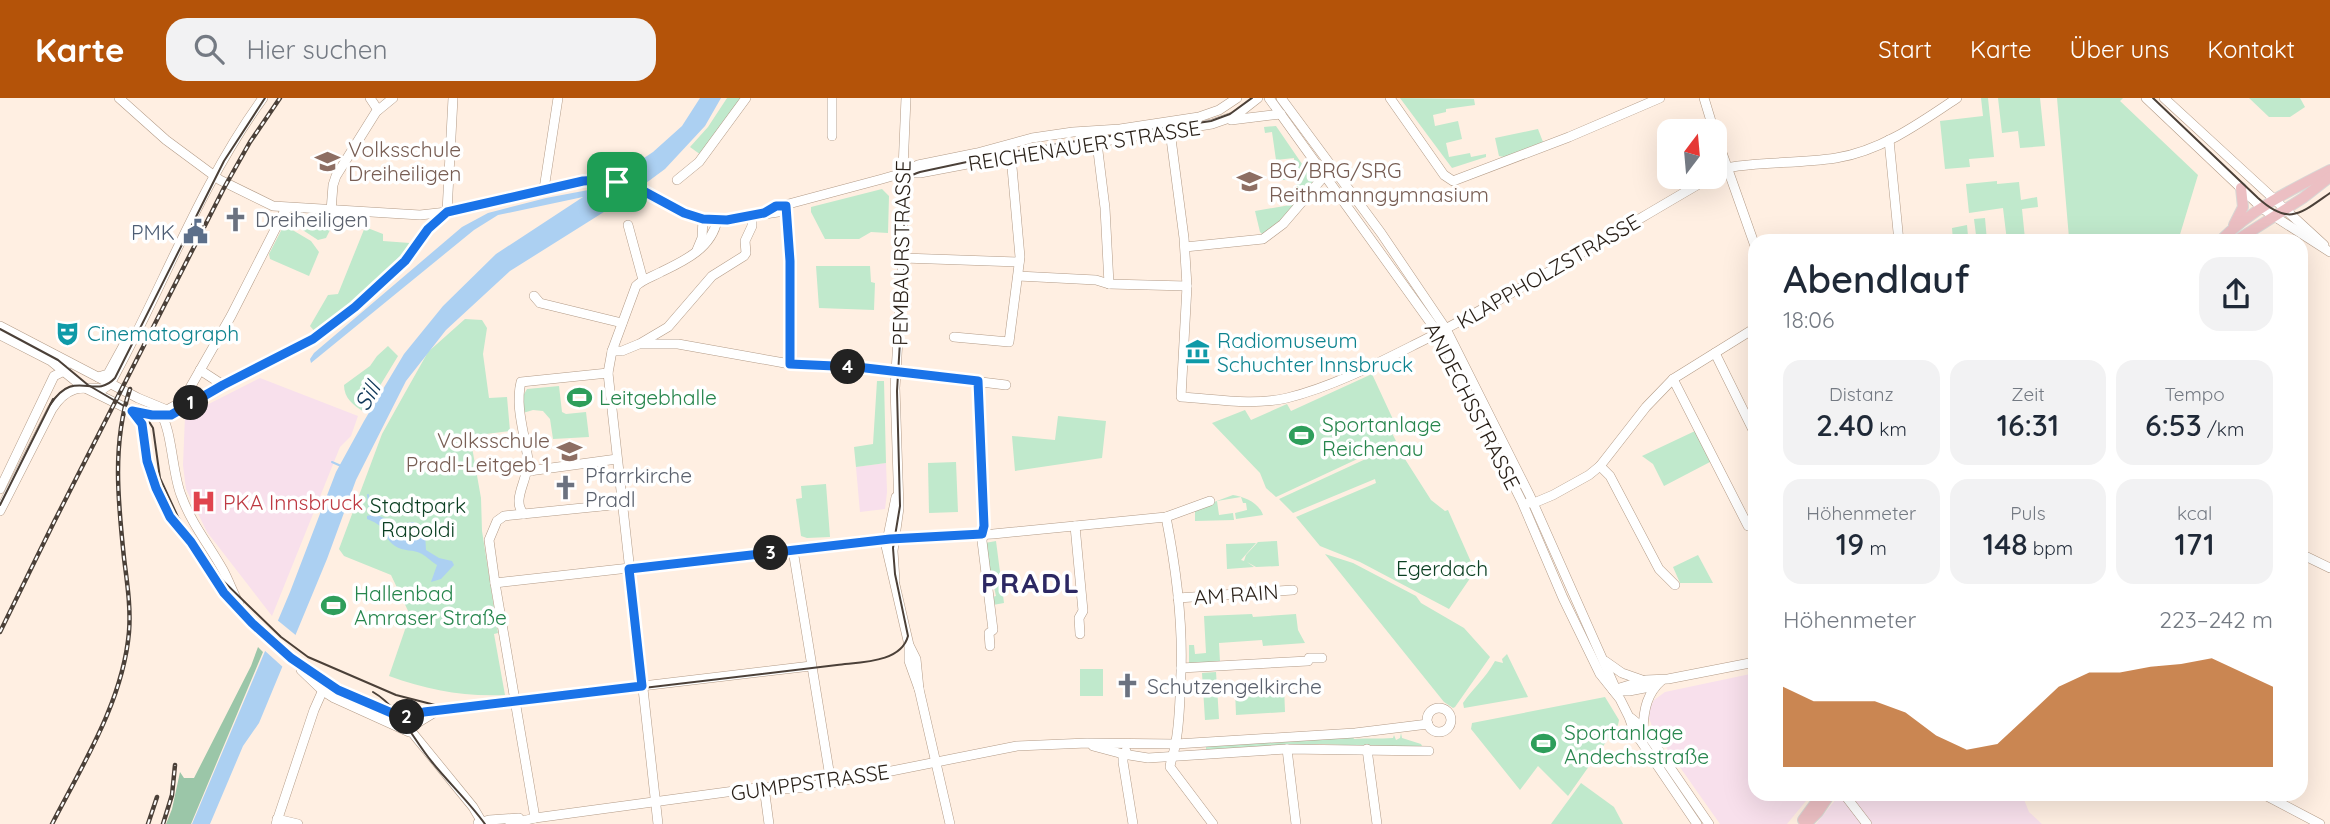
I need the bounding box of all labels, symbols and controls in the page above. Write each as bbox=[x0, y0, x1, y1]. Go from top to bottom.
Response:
search box bbox=[166, 18, 656, 81]
text: Karte bbox=[35, 29, 124, 70]
icon: search bbox=[190, 30, 228, 68]
text: Hier suchen bbox=[246, 33, 388, 66]
text: Start bbox=[1878, 34, 1932, 64]
text: Karte bbox=[1970, 34, 2031, 64]
text: Über uns bbox=[2069, 34, 2169, 64]
text: Kontakt bbox=[2207, 34, 2295, 64]
street label: REICHENAUER STRASSE bbox=[966, 114, 1202, 176]
north arrow bbox=[1657, 119, 1727, 189]
map controls bbox=[1657, 119, 1727, 189]
place label: Volksschule Dreiheiligen bbox=[348, 136, 461, 186]
school or university icon: Volksschule Dreiheiligen bbox=[314, 147, 342, 175]
pin bbox=[587, 152, 647, 212]
place label: BG/BRG/SRG Reithmanngymnasium bbox=[1269, 157, 1489, 207]
street label: PEMBAURSTRASSE bbox=[886, 160, 916, 346]
icon: arrive bbox=[598, 163, 636, 201]
school or university icon: BG/BRG/SRG Reithmanngymnasium bbox=[1235, 168, 1263, 196]
church icon: Dreiheiligen bbox=[221, 205, 249, 233]
place label: Dreiheiligen bbox=[255, 206, 368, 232]
street label: KLAPPHOLZSTRASSE bbox=[1452, 208, 1644, 334]
public building icon: PMK bbox=[181, 218, 209, 246]
place label: PMK bbox=[131, 219, 175, 245]
text: Abendlauf bbox=[1783, 255, 1970, 303]
button: share bbox=[2199, 257, 2273, 331]
text: 18:06 bbox=[1783, 305, 1834, 334]
street label: ANDECHSSTRASSE bbox=[1420, 318, 1526, 494]
theatre icon: Cinematograph bbox=[53, 319, 81, 347]
place label: Cinematograph bbox=[87, 320, 239, 346]
place label: Radiomuseum Schuchter Innsbruck bbox=[1217, 327, 1413, 377]
museum icon: Radiomuseum Schuchter Innsbruck bbox=[1183, 338, 1211, 366]
pin: 4 bbox=[830, 350, 866, 384]
text: 4 bbox=[842, 354, 853, 378]
water label: Sill bbox=[347, 374, 388, 416]
text: Distanz bbox=[1829, 382, 1894, 406]
text: Zeit bbox=[2011, 382, 2045, 406]
text: Tempo bbox=[2165, 382, 2225, 406]
sports icon: Leitgebhalle bbox=[565, 383, 593, 411]
place label: Leitgebhalle bbox=[599, 384, 717, 410]
pin: 1 bbox=[174, 386, 208, 420]
text: 1 bbox=[187, 390, 194, 414]
text: 2.40 bbox=[1816, 406, 1874, 444]
text: 16:31 bbox=[1997, 406, 2059, 444]
text: 6:53 bbox=[2145, 406, 2202, 444]
place label: Sportanlage Reichenau bbox=[1322, 411, 1441, 461]
text: km bbox=[1874, 417, 1907, 441]
text: /km bbox=[2202, 417, 2244, 441]
sports icon: Sportanlage Reichenau bbox=[1288, 422, 1316, 450]
place label: Volksschule Pradl-Leitgeb 1 bbox=[406, 427, 550, 477]
school or university icon: Volksschule Pradl-Leitgeb 1 bbox=[556, 438, 584, 466]
place label: Pfarrkirche Pradl bbox=[585, 462, 692, 512]
church icon: Pfarrkirche Pradl bbox=[551, 473, 579, 501]
hospital icon: PKA Innsbruck bbox=[189, 488, 217, 516]
place label: PKA Innsbruck bbox=[223, 489, 363, 515]
park label: Stadtpark Rapoldi bbox=[370, 492, 466, 542]
text: Höhenmeter bbox=[1806, 501, 1916, 525]
text: Puls bbox=[2010, 501, 2046, 525]
text: kcal bbox=[2177, 501, 2212, 525]
text: 19 bbox=[1836, 525, 1864, 563]
text: 148 bbox=[1983, 525, 2028, 563]
text: 171 bbox=[2174, 525, 2215, 563]
pin: 3 bbox=[754, 536, 788, 570]
text: m bbox=[1864, 536, 1887, 560]
text: bpm bbox=[2028, 536, 2073, 560]
text: 3 bbox=[765, 540, 776, 564]
park label: Egerdach bbox=[1396, 555, 1488, 581]
district label: PRADL bbox=[981, 565, 1081, 600]
street label: AM RAIN bbox=[1193, 578, 1279, 610]
place label: Hallenbad Amraser Straße bbox=[354, 580, 507, 630]
sports icon: Hallenbad Amraser Straße bbox=[320, 591, 348, 619]
text: Höhenmeter bbox=[1783, 605, 1916, 634]
text: 223–242 m bbox=[2159, 605, 2273, 634]
church icon: Schutzengelkirche bbox=[1113, 672, 1141, 700]
place label: Schutzengelkirche bbox=[1147, 673, 1322, 699]
pin: 2 bbox=[390, 700, 424, 734]
text: 2 bbox=[401, 704, 412, 728]
place label: Sportanlage Andechsstraße bbox=[1564, 719, 1709, 769]
sports icon: Sportanlage Andechsstraße bbox=[1530, 730, 1558, 758]
street label: GUMPPSTRASSE bbox=[729, 758, 891, 806]

